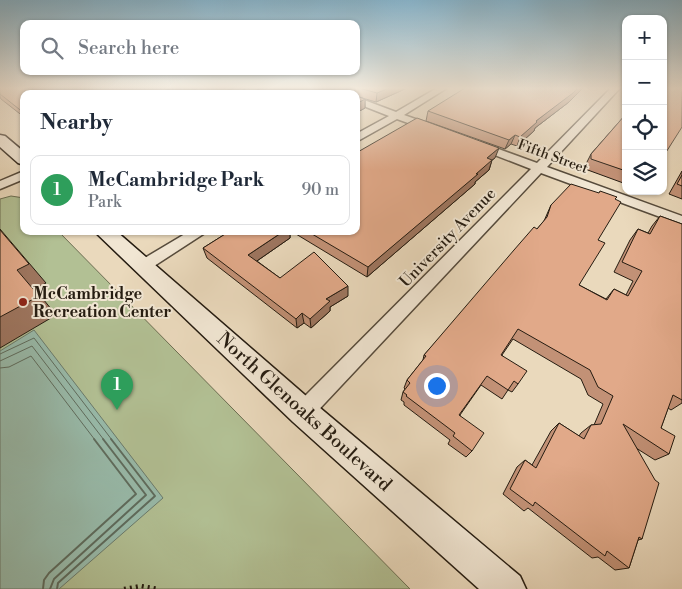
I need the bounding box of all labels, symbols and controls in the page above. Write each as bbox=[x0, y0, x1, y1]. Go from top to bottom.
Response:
map controls bbox=[622, 15, 667, 195]
button: + bbox=[622, 15, 667, 60]
search box bbox=[20, 20, 360, 75]
icon: search bbox=[38, 34, 66, 62]
text: Search here bbox=[78, 36, 179, 60]
button: − bbox=[622, 60, 667, 105]
button: locate bbox=[622, 105, 667, 150]
text: Nearby bbox=[40, 110, 113, 136]
street label: Fifth Street bbox=[515, 136, 590, 178]
button: layers bbox=[622, 150, 667, 195]
text: McCambridge Park bbox=[88, 168, 264, 192]
text: 1 bbox=[53, 180, 61, 200]
text: 90 m bbox=[301, 180, 339, 200]
street label: University Avenue bbox=[395, 184, 500, 292]
text: Park bbox=[88, 192, 121, 212]
place label: McCambridge Recreation Center bbox=[33, 284, 171, 322]
marker: McCambridge Recreation Center bbox=[17, 296, 29, 308]
street label: North Glenoaks Boulevard bbox=[212, 327, 397, 497]
pin: 1 bbox=[101, 369, 133, 410]
your location bbox=[424, 373, 450, 399]

